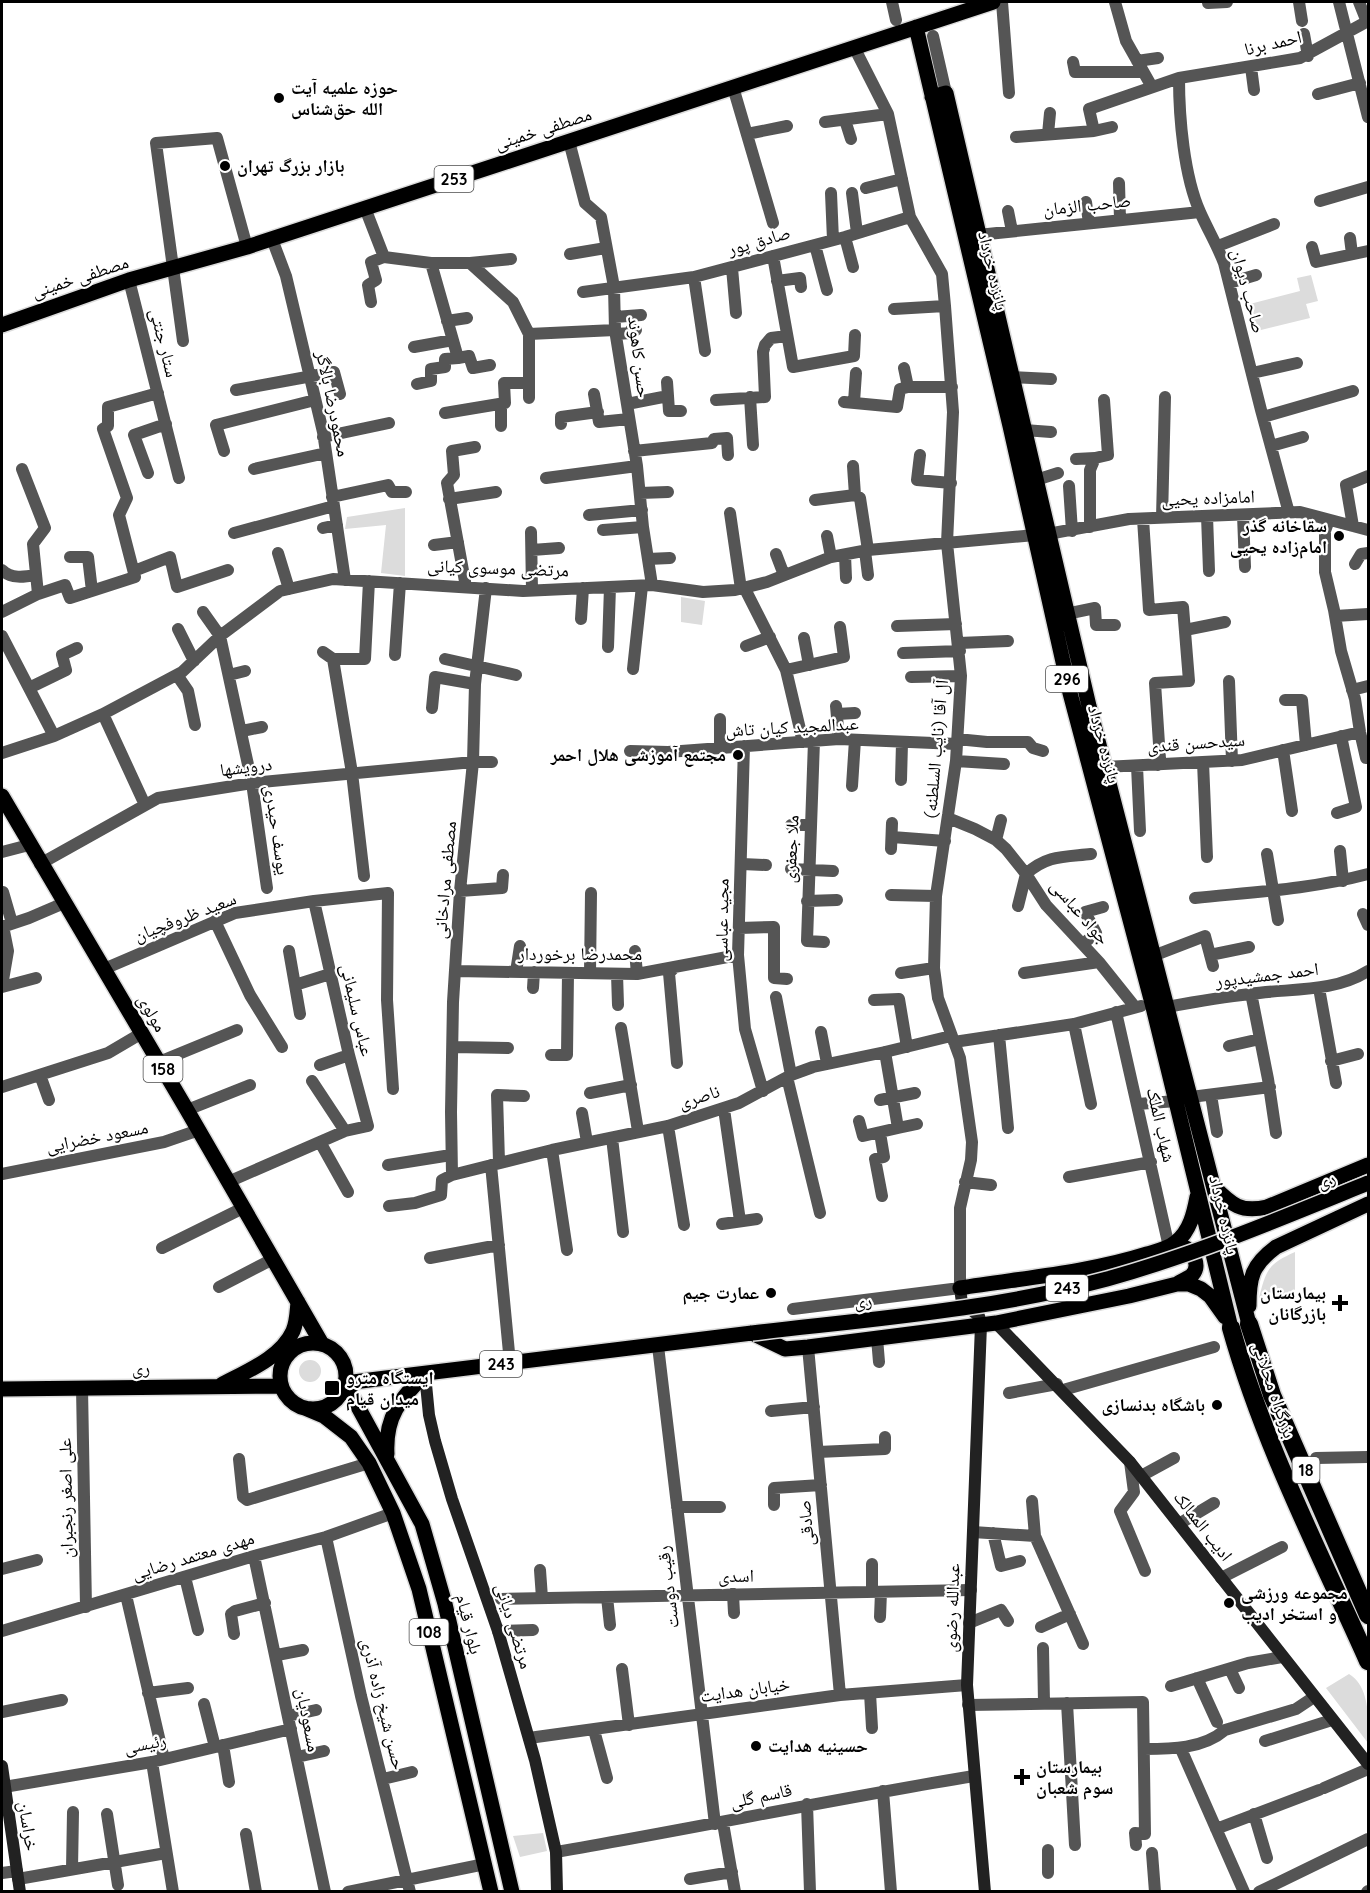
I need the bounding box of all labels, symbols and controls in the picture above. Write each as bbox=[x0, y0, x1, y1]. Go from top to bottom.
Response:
street label: احمد برنا bbox=[1242, 25, 1304, 60]
place label: حوزه علمیه آیت الله حق‌شناس bbox=[291, 76, 398, 120]
marker: حوزه علمیه آیت الله حق‌شناس bbox=[272, 91, 286, 105]
street label: مصطفی خمینی bbox=[491, 102, 594, 155]
place label: بازار بزرگ تهران bbox=[237, 154, 345, 177]
marker: بازار بزرگ تهران bbox=[218, 159, 232, 173]
road number: 253 bbox=[434, 166, 474, 192]
street label: صاحب الزمان bbox=[1042, 188, 1132, 221]
street label: صادق پور bbox=[724, 221, 793, 261]
street label: پانزده خرداد bbox=[973, 229, 1014, 313]
street label: صاحب دیوان bbox=[1226, 246, 1271, 336]
street label: مصطفی خمینی bbox=[28, 250, 131, 303]
street label: ستار جنتی bbox=[145, 306, 184, 380]
street label: حسن کاهوند bbox=[623, 315, 656, 399]
street label: محمودرضا بالاگر bbox=[311, 348, 356, 459]
street label: امامزاده یحیی bbox=[1161, 484, 1255, 511]
place label: سقاخانه گذر امام‌زاده یحیی bbox=[1230, 514, 1327, 559]
marker: سقاخانه گذر امام‌زاده یحیی bbox=[1332, 529, 1346, 543]
street label: مرتضی موسوی کیانی bbox=[427, 554, 569, 581]
road number: 296 bbox=[1046, 666, 1088, 692]
street label: آل آقا (نایب السلطنه) bbox=[918, 678, 953, 819]
street label: پانزده خرداد bbox=[1083, 702, 1126, 786]
street label: عبدالمجید کیان تاش bbox=[725, 712, 859, 741]
street label: سیدحسن قندی bbox=[1146, 728, 1246, 757]
place label: مجتمع آموزشی هلال احمر bbox=[550, 743, 726, 767]
marker: مجتمع آموزشی هلال احمر bbox=[731, 748, 745, 762]
street label: درویشها bbox=[219, 752, 273, 781]
street label: یوسف حیدری bbox=[260, 783, 295, 876]
street label: ملا جعفری bbox=[777, 814, 804, 884]
street label: مصطفی مرادخانی bbox=[428, 820, 461, 940]
street label: جواد عباسی bbox=[1046, 874, 1115, 949]
street label: مجید عباسی bbox=[709, 878, 734, 962]
street label: سعید ظروفچیان bbox=[130, 886, 239, 947]
street label: محمدرضا برخوردار bbox=[517, 942, 642, 965]
street label: احمد جمشیدپور bbox=[1213, 957, 1320, 993]
street label: عباس سلیمانی bbox=[336, 961, 379, 1058]
street label: مولوی bbox=[132, 990, 172, 1036]
road number: 158 bbox=[144, 1056, 182, 1082]
street label: ناصری bbox=[675, 1079, 722, 1114]
street label: شهاب الملک bbox=[1142, 1085, 1181, 1164]
street label: مسعود خضرایی bbox=[44, 1115, 150, 1158]
street label: ری bbox=[1313, 1165, 1339, 1194]
street label: پانزده خرداد bbox=[1204, 1173, 1245, 1257]
road number: 243 bbox=[1046, 1275, 1088, 1301]
place label: عمارت جیم bbox=[683, 1281, 759, 1305]
place label: بیمارستان بازرگانان bbox=[1260, 1281, 1326, 1325]
marker: عمارت جیم bbox=[764, 1286, 778, 1300]
street label: ری bbox=[853, 1288, 873, 1313]
marker: بیمارستان بازرگانان bbox=[1331, 1294, 1349, 1312]
street label: بزرگراه محلاتی bbox=[1247, 1339, 1302, 1441]
road number: 243 bbox=[480, 1351, 522, 1377]
street label: ری bbox=[132, 1356, 150, 1379]
place label: ایستگاه مترو میدان قیام bbox=[346, 1366, 434, 1411]
marker: ایستگاه مترو میدان قیام bbox=[323, 1379, 341, 1397]
place label: باشگاه بدنسازی bbox=[1101, 1393, 1205, 1416]
marker: باشگاه بدنسازی bbox=[1210, 1398, 1224, 1412]
street label: علی اصغر رنجبران bbox=[53, 1438, 78, 1558]
road number: 18 bbox=[1292, 1457, 1320, 1483]
street label: ادیب الممالک bbox=[1169, 1486, 1238, 1565]
street label: صادقی bbox=[792, 1499, 819, 1547]
street label: مهدی معتمد رضایی bbox=[129, 1526, 257, 1585]
street label: رقیب دوست bbox=[651, 1544, 684, 1630]
street label: عبدالله رضوی bbox=[938, 1563, 965, 1653]
street label: اسدی bbox=[718, 1564, 754, 1587]
street label: مرتضی دیانی bbox=[491, 1580, 538, 1672]
place label: مجموعه ورزشی و استخر ادیب bbox=[1241, 1581, 1348, 1625]
street label: بلوار قیام bbox=[450, 1591, 488, 1657]
marker: مجموعه ورزشی و استخر ادیب bbox=[1222, 1596, 1236, 1610]
road number: 108 bbox=[410, 1619, 448, 1645]
street label: حسن شیخ زاده آذری bbox=[355, 1636, 411, 1772]
street label: خیابان‌ هدایت bbox=[699, 1672, 791, 1707]
street label: مسعودیان bbox=[291, 1686, 326, 1754]
street label: رئیسی bbox=[122, 1728, 168, 1759]
place label: حسینیه هدایت bbox=[768, 1734, 868, 1757]
marker: حسینیه هدایت bbox=[749, 1739, 763, 1753]
place label: بیمارستان سوم شعبان bbox=[1036, 1755, 1113, 1800]
marker: بیمارستان سوم شعبان bbox=[1013, 1768, 1031, 1786]
street label: قاسم گلی bbox=[728, 1778, 794, 1814]
street label: خراسان bbox=[13, 1799, 44, 1852]

